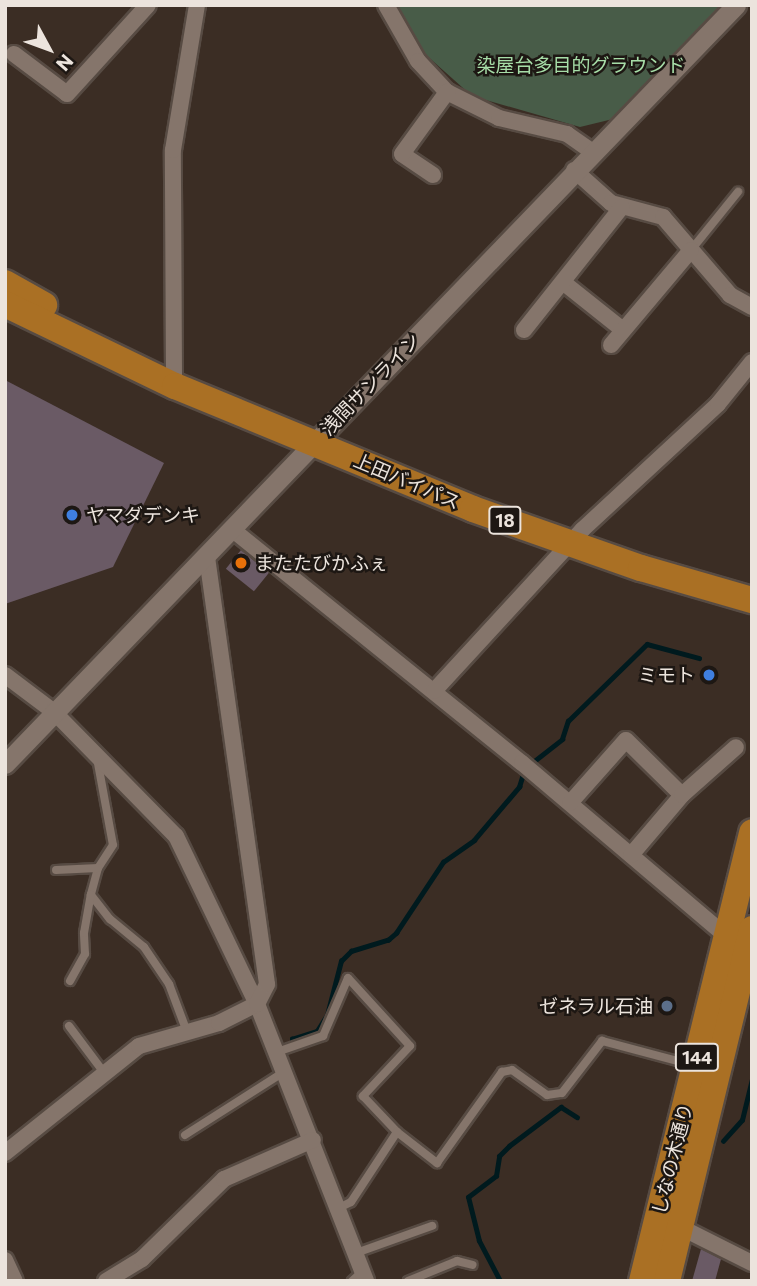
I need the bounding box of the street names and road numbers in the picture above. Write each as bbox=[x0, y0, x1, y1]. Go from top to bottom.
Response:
street label: 浅間サンライン bbox=[316, 328, 424, 440]
street label: 上田バイパス bbox=[350, 448, 464, 514]
road number: 18 bbox=[488, 506, 522, 534]
road number: 144 bbox=[674, 1042, 720, 1072]
street label: しなの木通り bbox=[647, 1101, 697, 1217]

